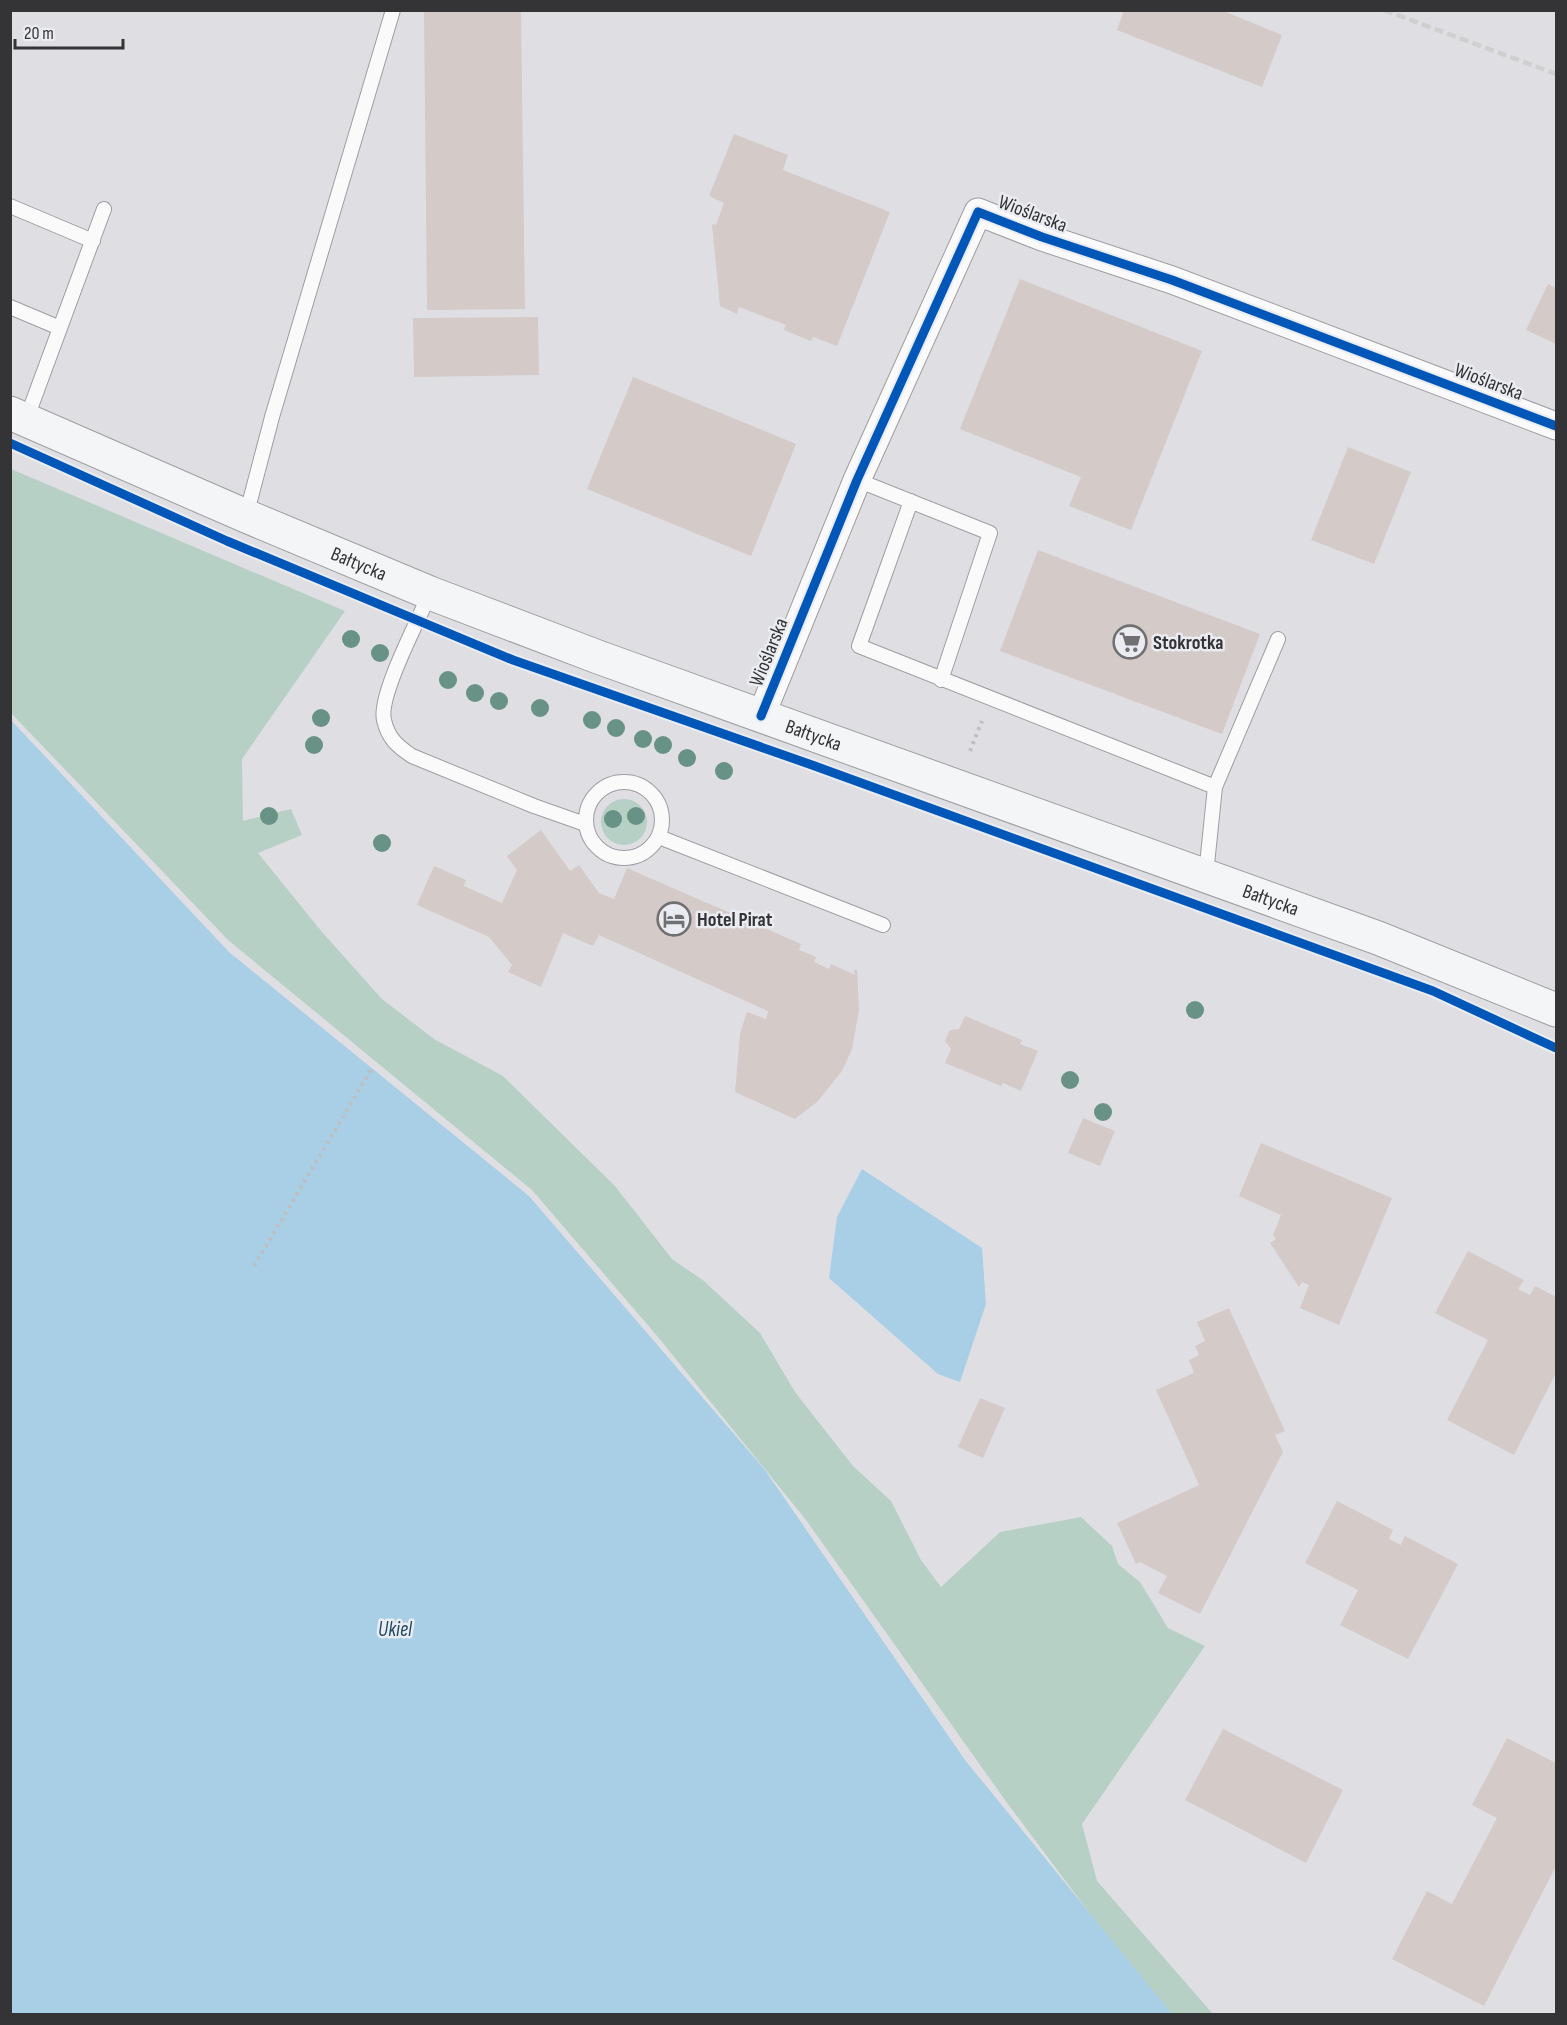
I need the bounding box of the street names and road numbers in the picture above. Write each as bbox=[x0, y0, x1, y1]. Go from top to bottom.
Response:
street label: Wioślarska bbox=[995, 190, 1070, 238]
street label: Wioślarska bbox=[1451, 358, 1526, 406]
street label: Bałtycka bbox=[327, 542, 390, 586]
street label: Wioślarska bbox=[744, 615, 793, 690]
street label: Bałtycka bbox=[782, 715, 845, 757]
street label: Bałtycka bbox=[1239, 879, 1302, 921]

